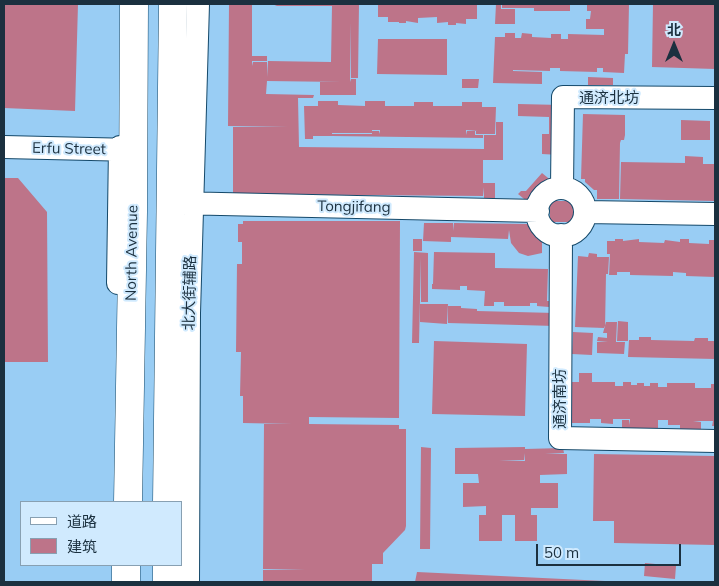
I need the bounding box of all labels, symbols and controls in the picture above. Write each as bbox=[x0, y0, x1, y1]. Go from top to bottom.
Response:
north arrow bbox=[649, 20, 699, 70]
text: 北 bbox=[667, 21, 681, 39]
street label: 通济北坊 bbox=[579, 89, 639, 107]
street label: Erfu Street bbox=[32, 139, 106, 159]
street label: Tongjifang bbox=[317, 197, 391, 217]
street label: North Avenue bbox=[122, 205, 142, 301]
street label: 北大街辅路 bbox=[180, 255, 200, 331]
street label: 通济南坊 bbox=[551, 369, 569, 429]
legend bbox=[20, 501, 182, 566]
text: 道路 bbox=[67, 512, 97, 531]
scale bar bbox=[539, 534, 684, 566]
text: 建筑 bbox=[67, 537, 97, 556]
text: 50 m bbox=[544, 543, 579, 562]

